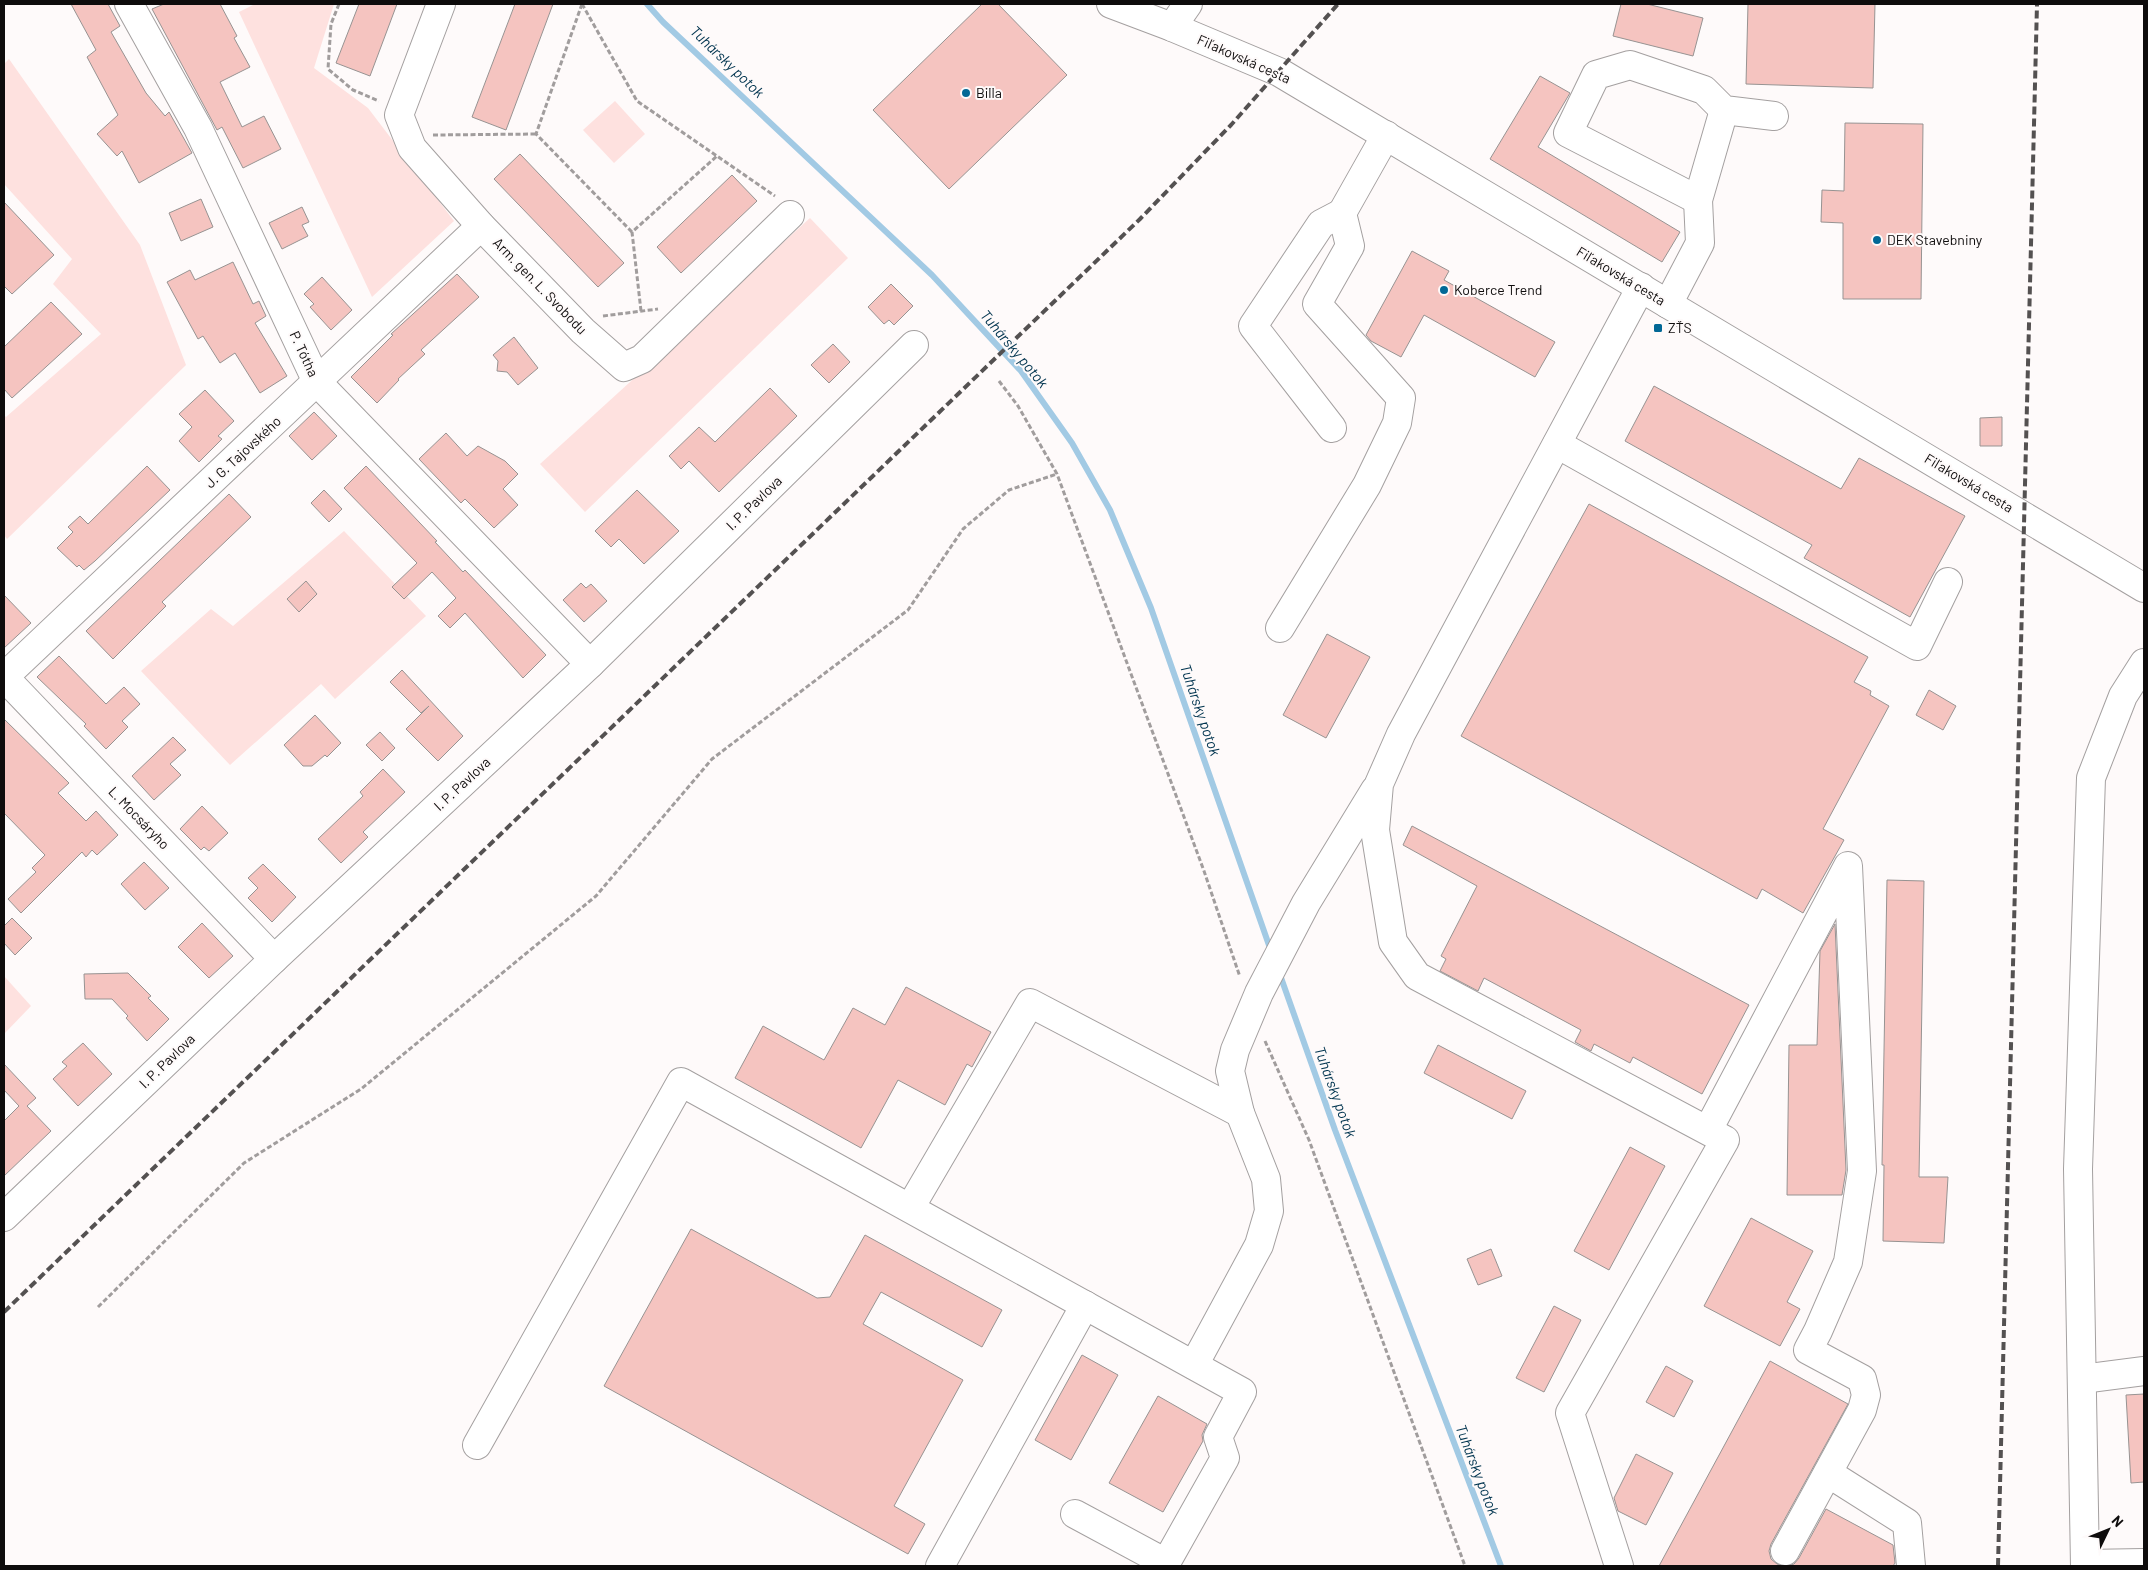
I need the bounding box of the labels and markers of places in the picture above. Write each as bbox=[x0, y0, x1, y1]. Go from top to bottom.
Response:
place label: Billa bbox=[976, 84, 1002, 101]
marker: Billa bbox=[960, 87, 972, 99]
place label: DEK Stavebniny bbox=[1887, 231, 1983, 248]
marker: DEK Stavebniny bbox=[1871, 234, 1883, 246]
place label: Koberce Trend bbox=[1454, 281, 1542, 298]
marker: Koberce Trend bbox=[1438, 284, 1450, 296]
place label: ZŤS bbox=[1668, 319, 1692, 336]
marker: ZŤS bbox=[1652, 322, 1664, 334]

